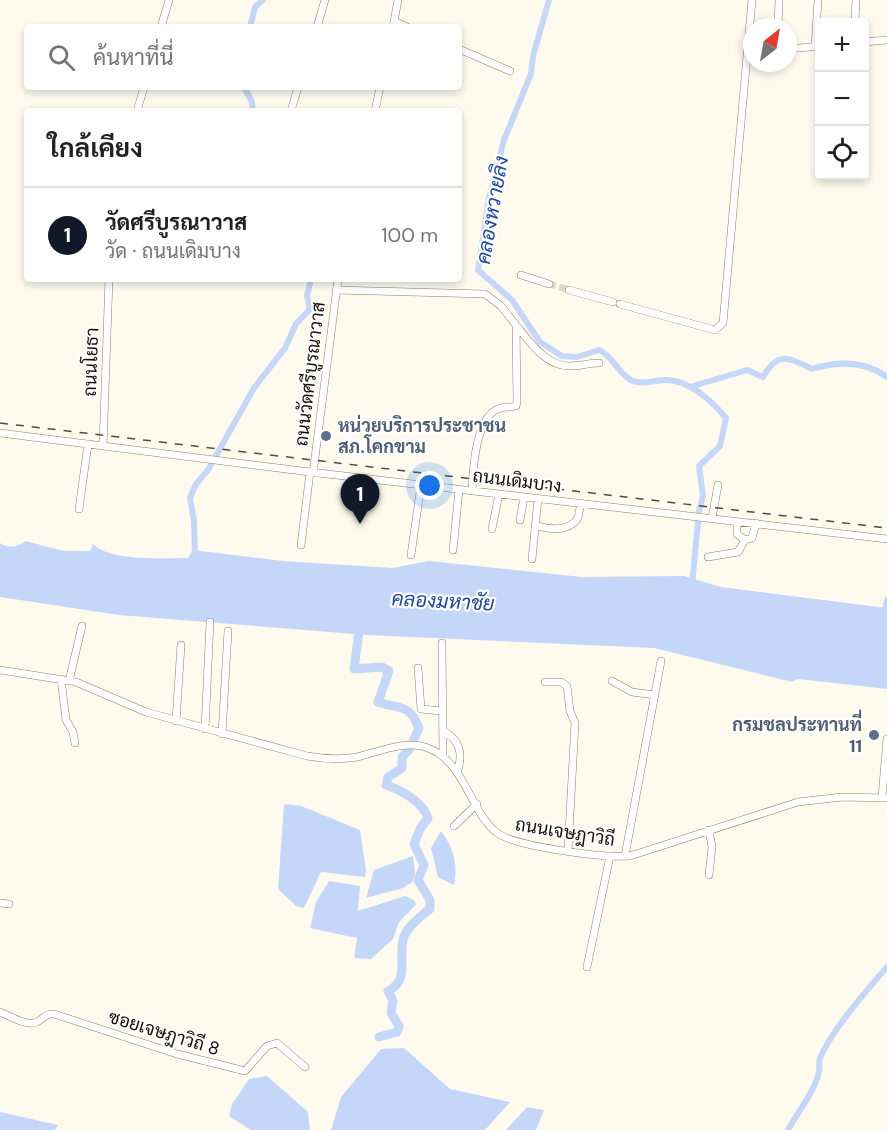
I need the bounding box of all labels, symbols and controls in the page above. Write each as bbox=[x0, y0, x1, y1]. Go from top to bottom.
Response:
north arrow bbox=[743, 18, 797, 72]
map controls bbox=[815, 18, 869, 180]
button: + bbox=[815, 18, 869, 72]
search box bbox=[24, 24, 462, 90]
icon: search bbox=[45, 41, 78, 74]
text: ค้นหาที่นี่ bbox=[93, 43, 173, 72]
button: − bbox=[815, 72, 869, 126]
button: locate bbox=[815, 126, 869, 180]
text: ใกล้เคียง bbox=[48, 131, 143, 165]
water label: คลองหวายลิง bbox=[470, 154, 514, 266]
text: วัดศรีบูรณาวาส bbox=[105, 208, 247, 237]
text: 1 bbox=[64, 222, 71, 248]
text: 100 m bbox=[381, 222, 438, 248]
text: วัด · ถนนเดิมบาง bbox=[105, 238, 241, 264]
street label: ถนนวัดศรีบูรณาวาส bbox=[288, 300, 332, 448]
street label: ถนนโยธา bbox=[77, 327, 104, 397]
place label: หน่วยบริการประชาชน สภ.โคกขาม bbox=[338, 414, 506, 459]
marker: หน่วยบริการประชาชน สภ.โคกขาม bbox=[319, 429, 333, 443]
street label: ถนนเดิมบาง bbox=[471, 464, 563, 498]
your location bbox=[415, 471, 444, 500]
pin: 1 bbox=[340, 474, 380, 524]
water label: คลองมหาชัย bbox=[391, 585, 496, 617]
place label: กรมชลประทานที่ 11 bbox=[732, 709, 862, 758]
marker: กรมชลประทานที่ 11 bbox=[867, 728, 881, 742]
street label: ถนนเจษฎาวิถี bbox=[513, 811, 617, 852]
street label: ซอยเจษฎาวิถี 8 bbox=[106, 1004, 223, 1061]

